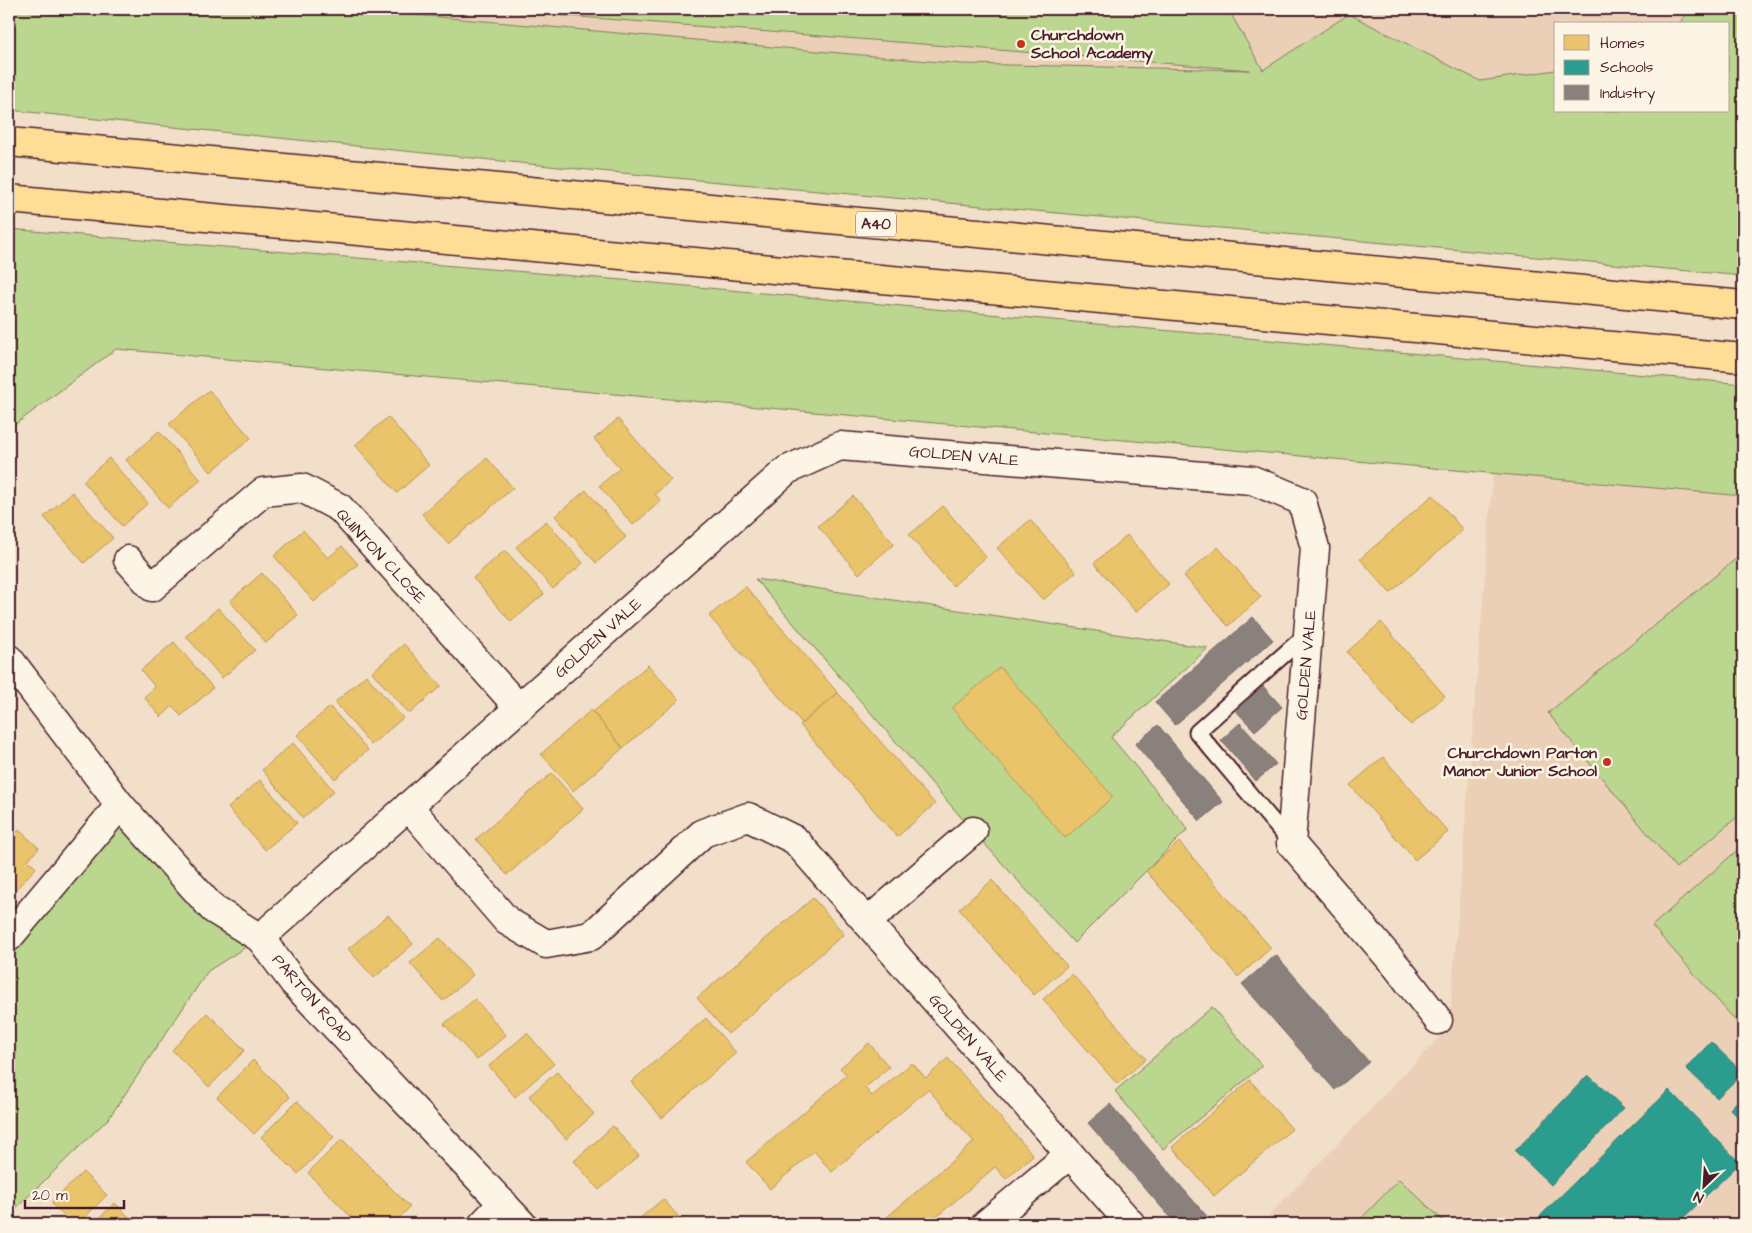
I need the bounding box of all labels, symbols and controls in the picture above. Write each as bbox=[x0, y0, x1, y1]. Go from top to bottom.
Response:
legend bbox=[1554, 22, 1730, 112]
place label: Churchdown School Academy bbox=[1030, 24, 1153, 65]
text: Homes bbox=[1600, 33, 1645, 54]
marker: Churchdown School Academy bbox=[1015, 38, 1027, 50]
text: Schools bbox=[1600, 57, 1654, 78]
text: Industry bbox=[1600, 83, 1655, 105]
road number: A40 bbox=[856, 212, 896, 236]
street label: GOLDEN VALE bbox=[908, 440, 1020, 472]
street label: QUINTON CLOSE bbox=[331, 504, 431, 609]
street label: GOLDEN VALE bbox=[550, 593, 647, 683]
street label: GOLDEN VALE bbox=[1290, 609, 1322, 721]
place label: Churchdown Parton Manor Junior School bbox=[1443, 742, 1597, 782]
marker: Churchdown Parton Manor Junior School bbox=[1601, 756, 1613, 768]
street label: PARTON ROAD bbox=[267, 950, 357, 1048]
street label: GOLDEN VALE bbox=[924, 989, 1013, 1087]
north arrow bbox=[1680, 1160, 1730, 1210]
scale bar bbox=[25, 1178, 124, 1210]
text: 20 m bbox=[32, 1185, 68, 1206]
text: N bbox=[1691, 1186, 1707, 1208]

